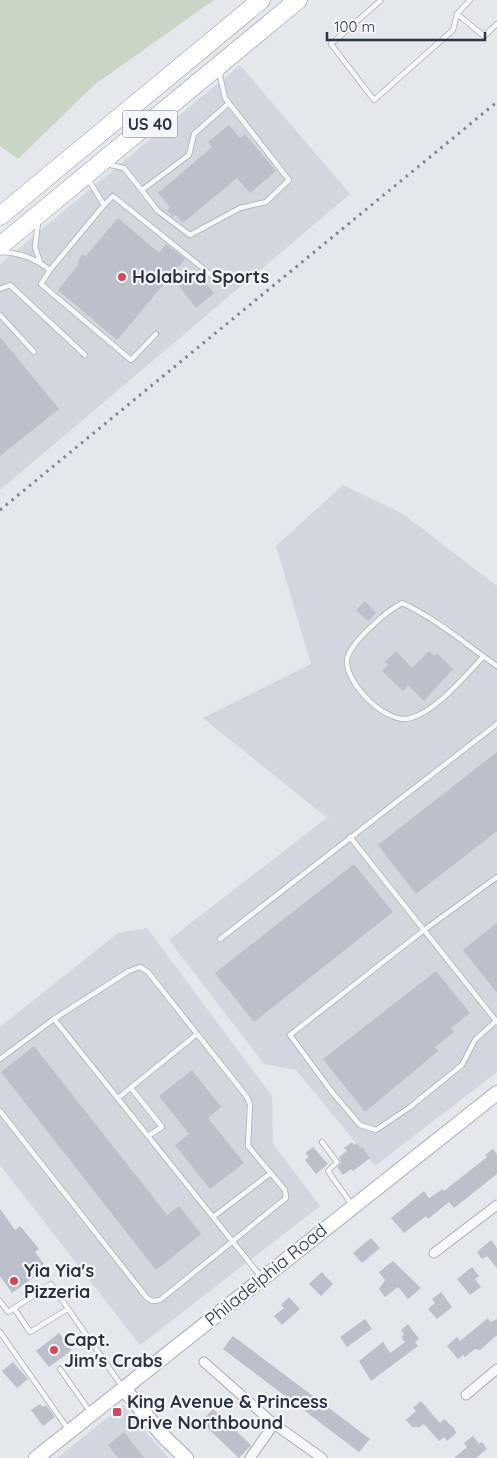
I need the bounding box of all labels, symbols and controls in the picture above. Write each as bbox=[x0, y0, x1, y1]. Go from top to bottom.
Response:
scale bar bbox=[327, 10, 484, 42]
text: 100 m bbox=[334, 17, 375, 36]
road number: US 40 bbox=[122, 110, 178, 138]
place label: Holabird Sports bbox=[132, 265, 269, 288]
marker: Holabird Sports bbox=[116, 271, 128, 283]
street label: Philadelphia Road bbox=[200, 1218, 331, 1331]
place label: Yia Yia's Pizzeria bbox=[24, 1259, 94, 1303]
marker: Yia Yia's Pizzeria bbox=[8, 1275, 20, 1287]
place label: Capt. Jim's Crabs bbox=[64, 1328, 163, 1372]
marker: Capt. Jim's Crabs bbox=[48, 1344, 60, 1356]
place label: King Avenue & Princess Drive Northbound bbox=[127, 1390, 328, 1434]
marker: King Avenue & Princess Drive Northbound bbox=[111, 1406, 123, 1418]

